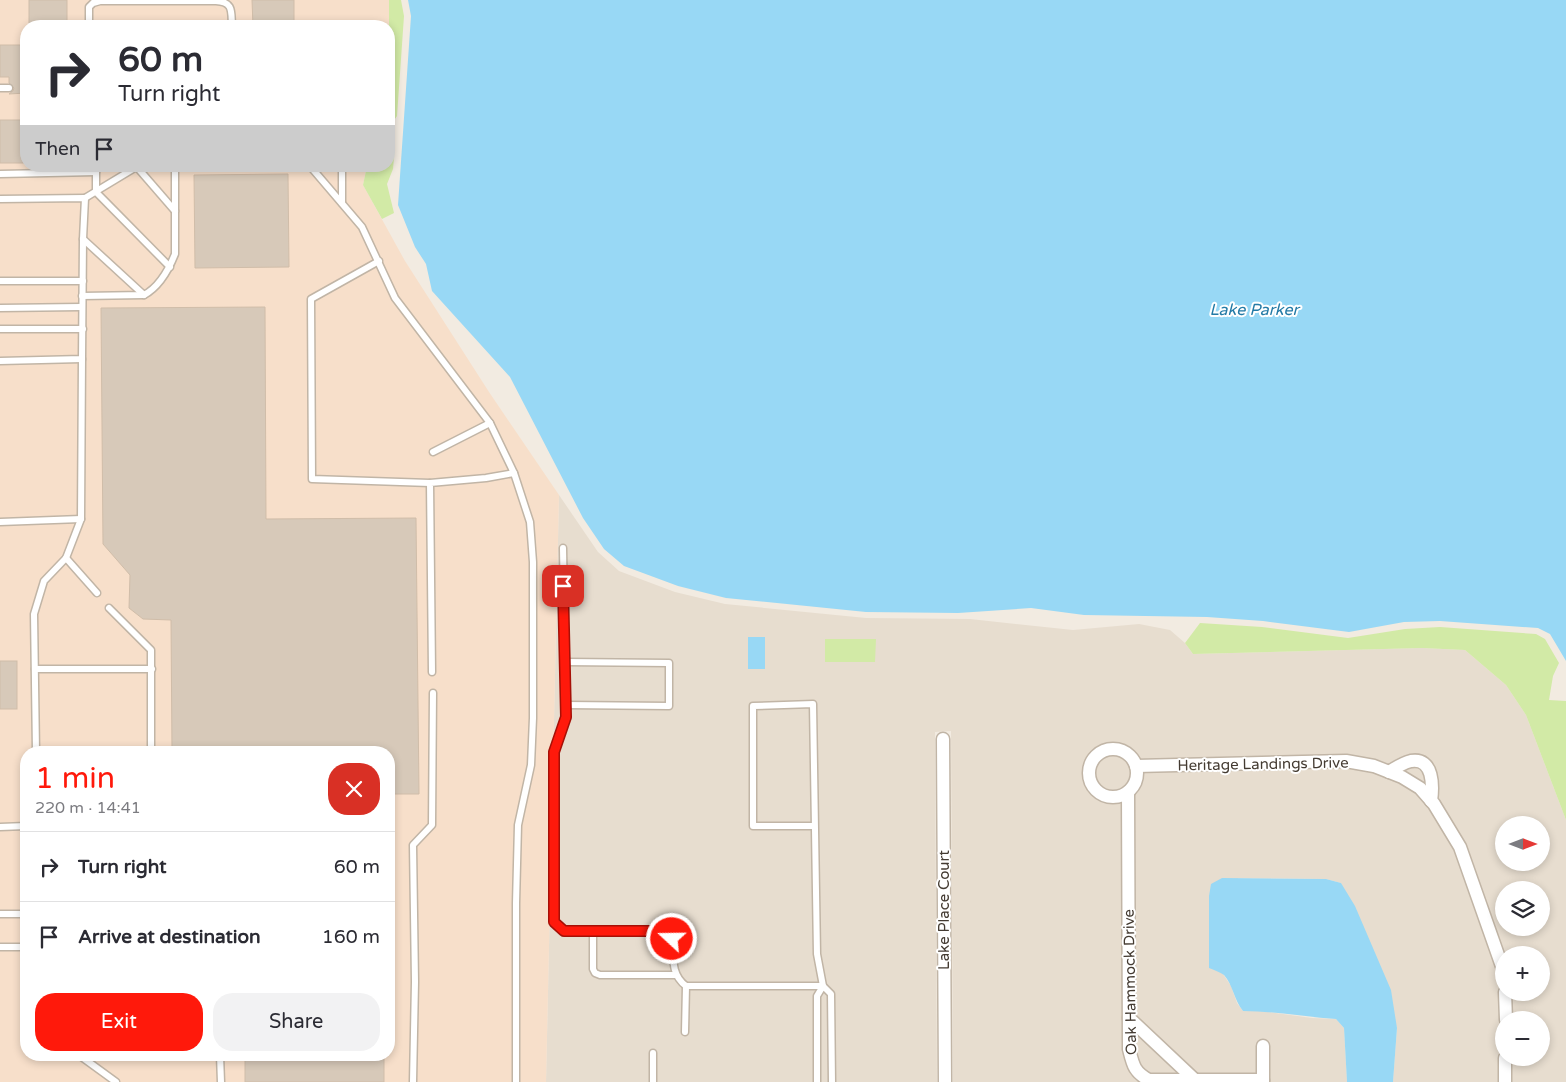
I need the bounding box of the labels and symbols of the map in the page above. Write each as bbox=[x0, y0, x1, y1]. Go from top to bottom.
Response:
water label: Lake Parker bbox=[1209, 300, 1300, 320]
pin bbox=[542, 565, 584, 607]
street label: Heritage Landings Drive bbox=[1177, 754, 1349, 774]
north arrow bbox=[1495, 816, 1550, 871]
street label: Lake Place Court bbox=[935, 850, 953, 970]
street label: Oak Hammock Drive bbox=[1120, 909, 1140, 1055]
position arrow bbox=[645, 912, 697, 964]

